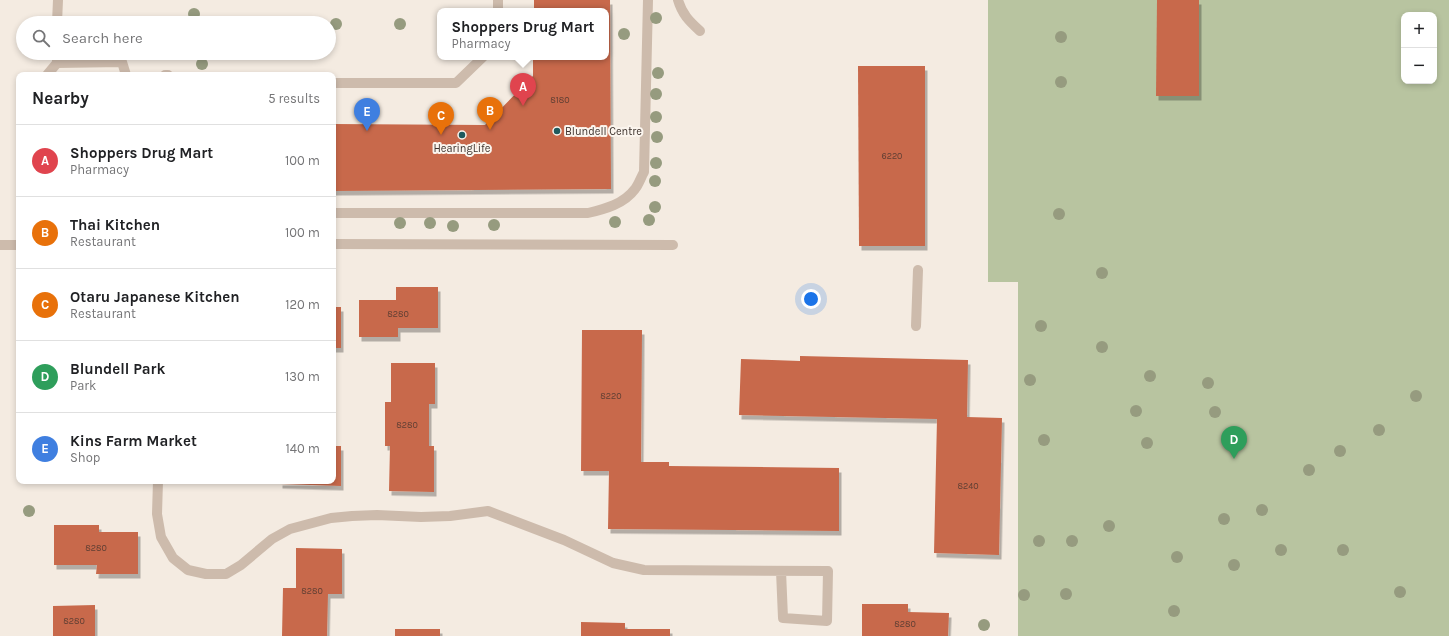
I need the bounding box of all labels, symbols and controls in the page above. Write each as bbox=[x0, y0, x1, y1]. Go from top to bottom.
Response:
popup bbox=[437, 8, 609, 60]
map controls bbox=[1401, 12, 1437, 84]
button: + bbox=[1401, 12, 1437, 48]
search box bbox=[16, 16, 336, 60]
text: Shoppers Drug Mart bbox=[451, 18, 595, 36]
icon: search bbox=[30, 27, 52, 49]
text: Search here bbox=[62, 29, 143, 47]
text: Pharmacy bbox=[451, 36, 510, 51]
button: − bbox=[1401, 48, 1437, 84]
pin: A bbox=[510, 73, 536, 106]
text: Nearby bbox=[32, 88, 89, 108]
text: 5 results bbox=[268, 91, 320, 106]
house number: 8180 bbox=[550, 95, 570, 105]
pin: B bbox=[477, 97, 503, 130]
pin: E bbox=[354, 98, 380, 131]
pin: C bbox=[428, 102, 454, 135]
place label: Blundell Centre bbox=[565, 125, 642, 138]
marker: Blundell Centre bbox=[552, 126, 562, 136]
marker: HearingLife bbox=[457, 130, 467, 140]
place label: HearingLife bbox=[434, 142, 491, 155]
text: Shoppers Drug Mart bbox=[70, 144, 213, 162]
house number: 6220 bbox=[882, 151, 902, 161]
text: A bbox=[41, 153, 49, 168]
text: 100 m bbox=[285, 153, 320, 168]
text: Pharmacy bbox=[70, 162, 129, 177]
text: Thai Kitchen bbox=[70, 216, 160, 234]
text: B bbox=[41, 225, 49, 240]
text: 100 m bbox=[285, 225, 320, 240]
text: Restaurant bbox=[70, 234, 136, 249]
text: Otaru Japanese Kitchen bbox=[70, 288, 240, 306]
your location bbox=[801, 289, 821, 309]
text: C bbox=[41, 297, 49, 312]
text: 120 m bbox=[285, 297, 320, 312]
text: Restaurant bbox=[70, 306, 136, 321]
house number: 8280 bbox=[387, 309, 409, 319]
text: Blundell Park bbox=[70, 360, 165, 378]
text: D bbox=[41, 369, 49, 384]
text: 130 m bbox=[285, 369, 320, 384]
text: Park bbox=[70, 378, 96, 393]
house number: 8220 bbox=[600, 391, 622, 401]
house number: 8280 bbox=[396, 420, 418, 430]
pin: D bbox=[1221, 426, 1247, 459]
text: Kins Farm Market bbox=[70, 432, 197, 450]
text: E bbox=[41, 441, 49, 456]
text: 140 m bbox=[285, 441, 320, 456]
text: Shop bbox=[70, 450, 100, 465]
house number: 8240 bbox=[957, 481, 979, 491]
house number: 8280 bbox=[85, 543, 107, 553]
house number: 8280 bbox=[301, 586, 323, 596]
house number: 8280 bbox=[63, 616, 85, 626]
house number: 8280 bbox=[894, 619, 916, 629]

